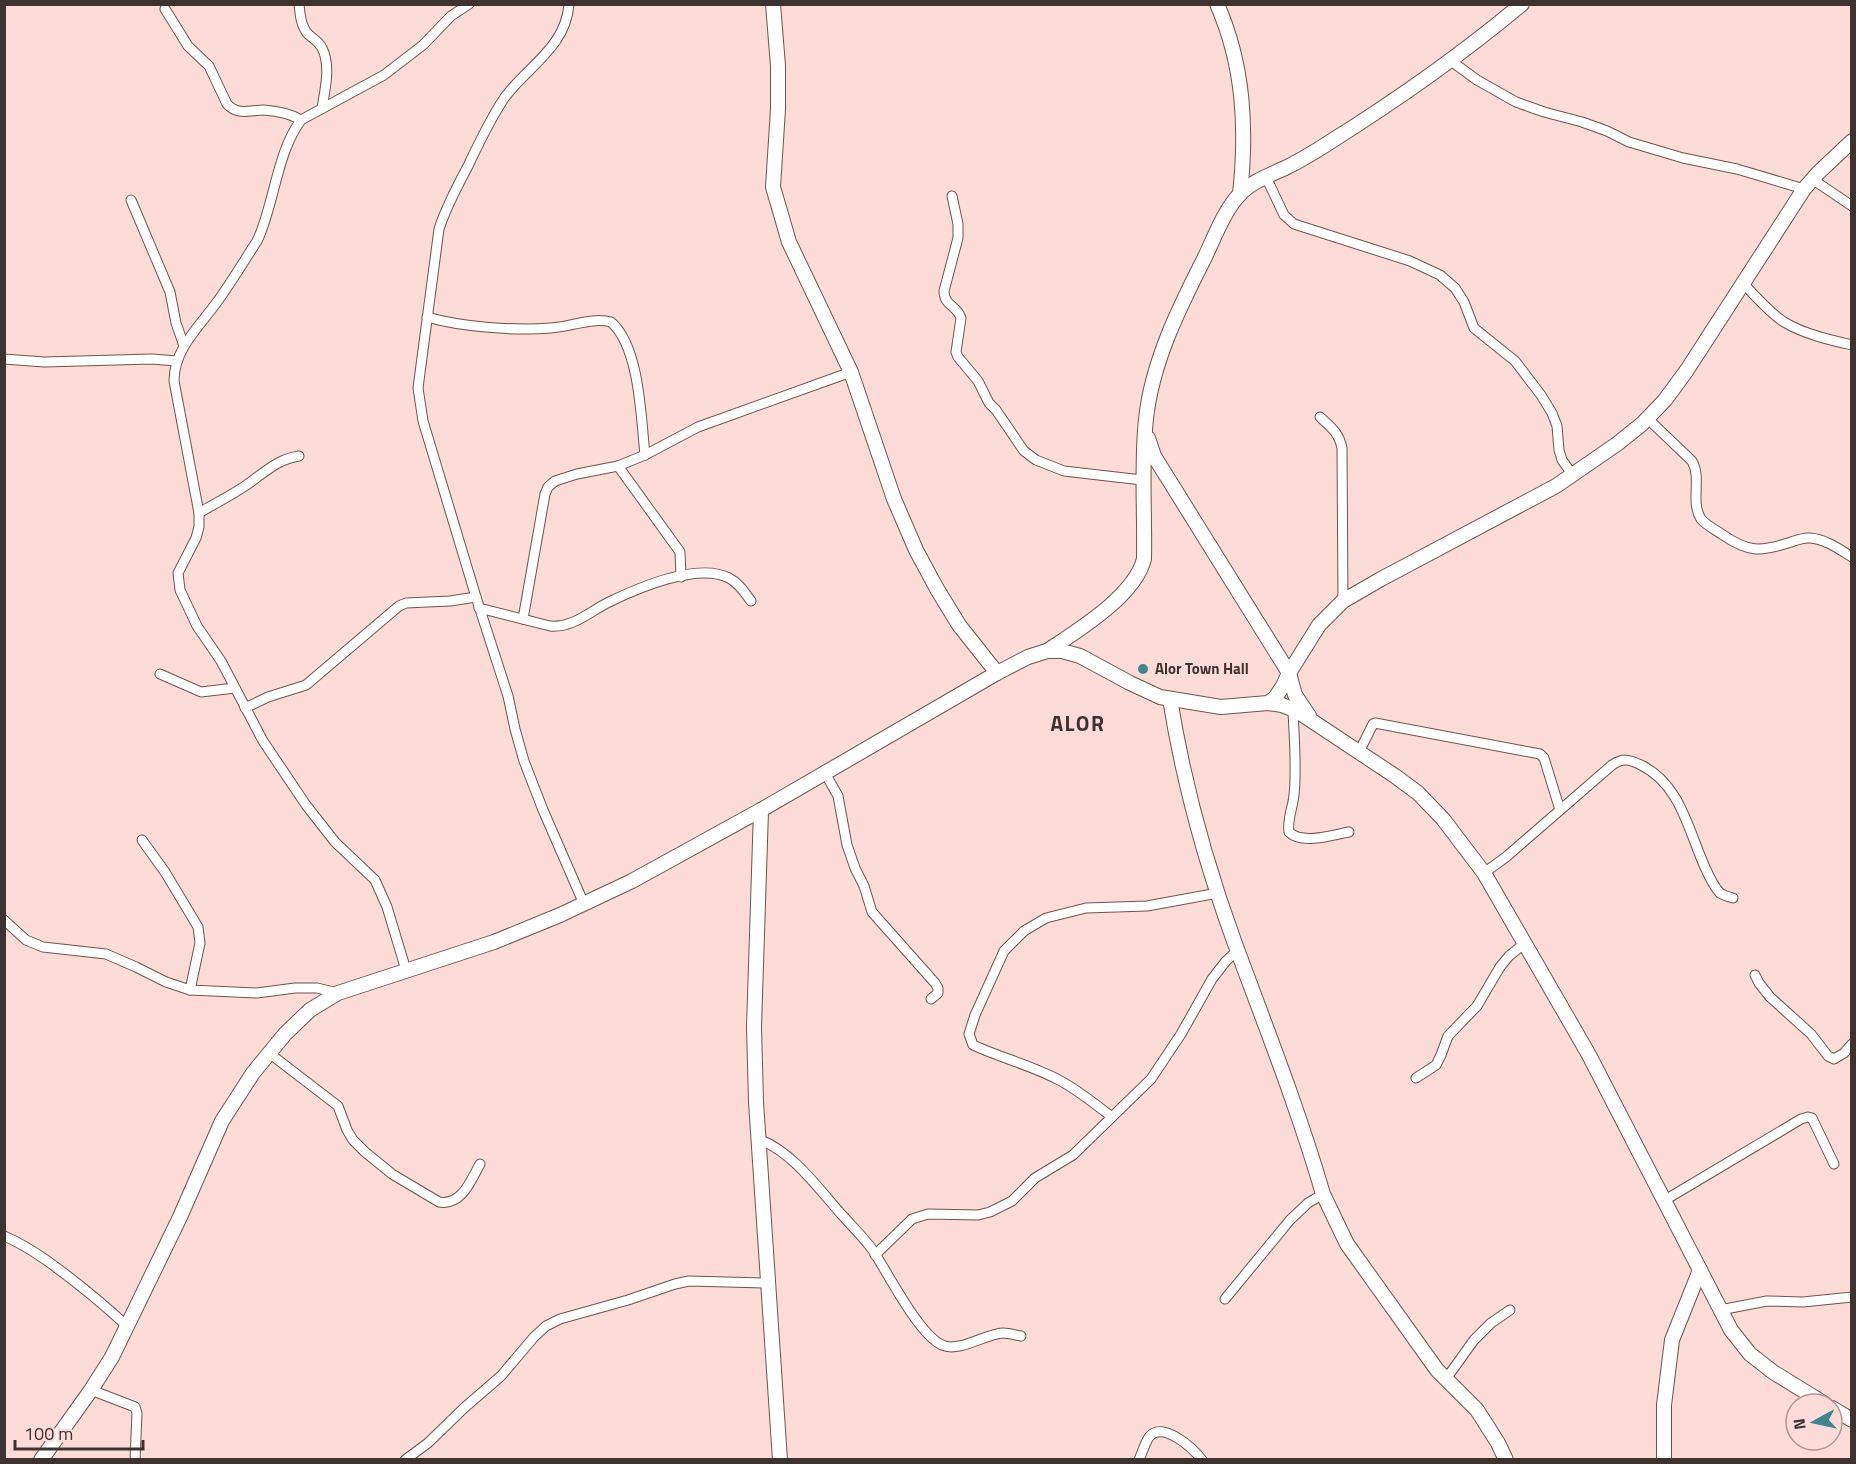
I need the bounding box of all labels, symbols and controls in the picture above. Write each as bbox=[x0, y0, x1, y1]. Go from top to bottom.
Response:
place label: Alor Town Hall bbox=[1155, 657, 1249, 680]
marker: Alor Town Hall bbox=[1136, 662, 1150, 676]
district label: ALOR bbox=[1050, 707, 1106, 739]
north arrow bbox=[1784, 1392, 1844, 1452]
scale bar bbox=[15, 1413, 142, 1451]
text: N bbox=[1786, 1417, 1812, 1431]
text: 100 m bbox=[24, 1420, 73, 1447]

